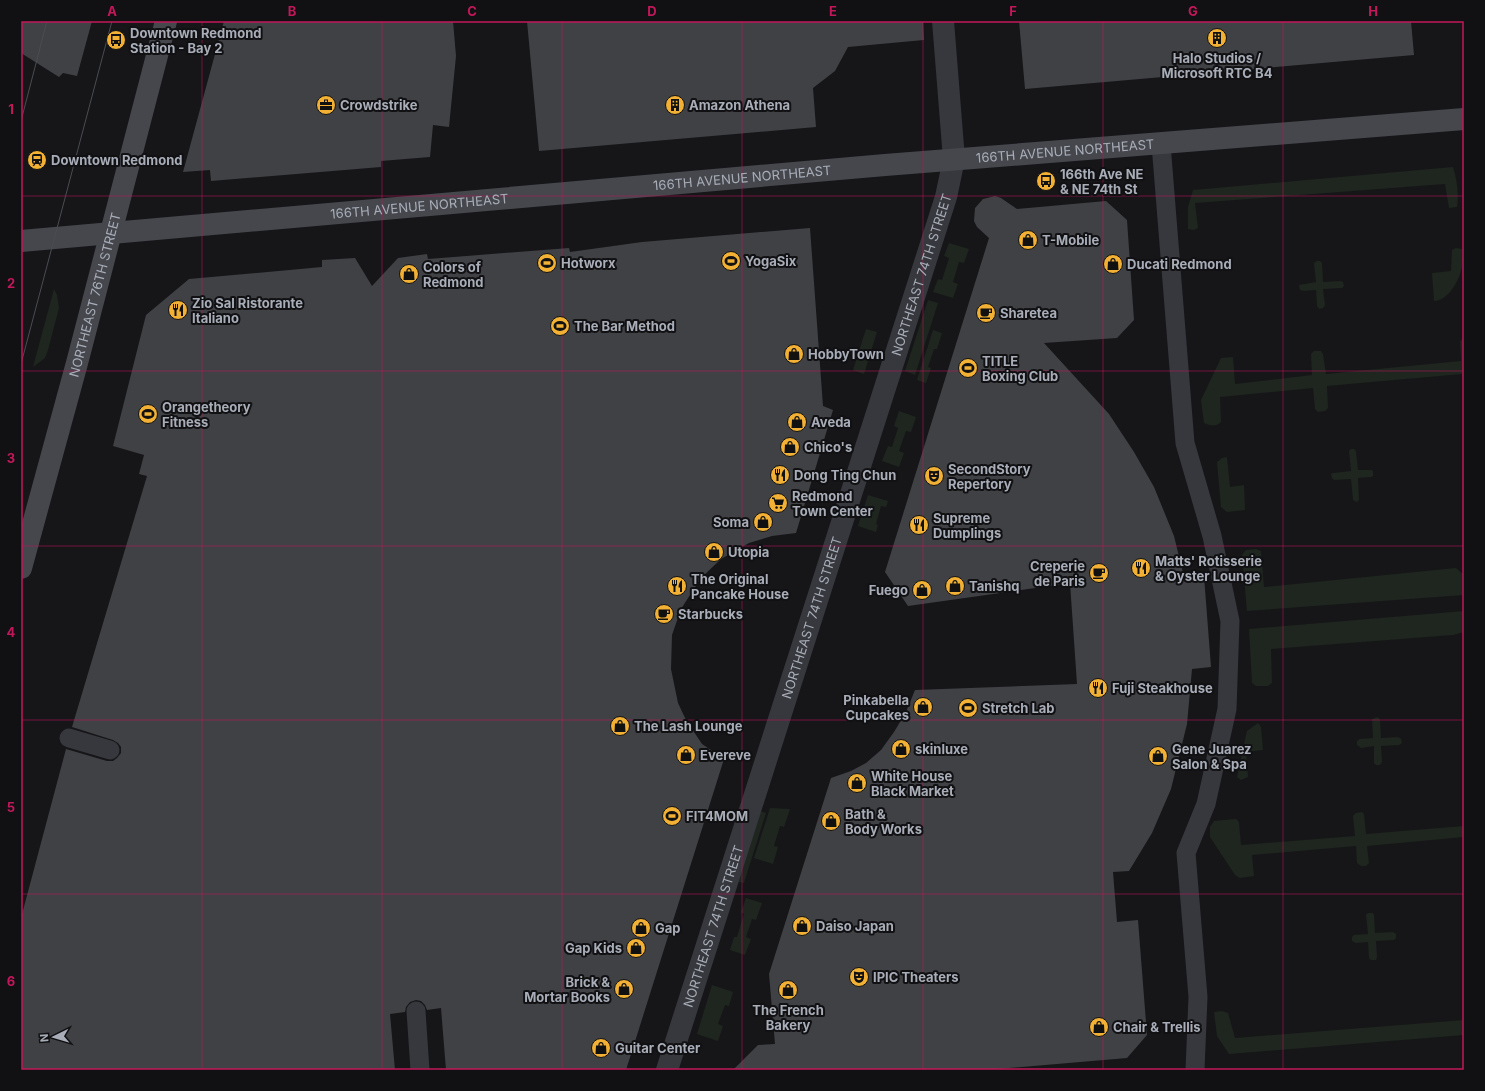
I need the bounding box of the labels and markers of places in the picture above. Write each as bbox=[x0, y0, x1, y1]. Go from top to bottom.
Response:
place label: Downtown Redmond Station - Bay 2 bbox=[130, 25, 261, 56]
building icon: Halo Studios / Microsoft RTC B4 bbox=[1206, 27, 1228, 49]
bus stop icon: Downtown Redmond Station - Bay 2 bbox=[105, 29, 127, 51]
place label: Halo Studios / Microsoft RTC B4 bbox=[1162, 50, 1273, 81]
office icon: Crowdstrike bbox=[315, 94, 337, 116]
building icon: Amazon Athena bbox=[664, 94, 686, 116]
place label: Crowdstrike bbox=[340, 97, 418, 113]
place label: Amazon Athena bbox=[689, 97, 790, 113]
station icon: Downtown Redmond bbox=[26, 149, 48, 171]
place label: Downtown Redmond bbox=[51, 152, 182, 168]
place label: 166th Ave NE & NE 74th St bbox=[1060, 166, 1144, 197]
bus stop icon: 166th Ave NE & NE 74th St bbox=[1035, 170, 1057, 192]
shop icon: T-Mobile bbox=[1017, 229, 1039, 251]
place label: T-Mobile bbox=[1042, 232, 1099, 248]
sports icon: YogaSix bbox=[720, 250, 742, 272]
sports icon: Hotworx bbox=[536, 252, 558, 274]
place label: YogaSix bbox=[745, 253, 797, 269]
shop icon: Ducati Redmond bbox=[1102, 253, 1124, 275]
place label: Hotworx bbox=[561, 255, 616, 271]
place label: Ducati Redmond bbox=[1127, 256, 1232, 272]
place label: Colors of Redmond bbox=[423, 259, 483, 290]
shop icon: Colors of Redmond bbox=[398, 263, 420, 285]
place label: Zio Sal Ristorante Italiano bbox=[192, 295, 303, 326]
restaurant icon: Zio Sal Ristorante Italiano bbox=[167, 299, 189, 321]
cafe icon: Sharetea bbox=[975, 302, 997, 324]
place label: Sharetea bbox=[1000, 305, 1057, 321]
sports icon: The Bar Method bbox=[549, 315, 571, 337]
place label: The Bar Method bbox=[574, 318, 675, 334]
shop icon: HobbyTown bbox=[783, 343, 805, 365]
place label: HobbyTown bbox=[808, 346, 884, 362]
place label: TITLE Boxing Club bbox=[982, 353, 1058, 384]
sports icon: TITLE Boxing Club bbox=[957, 357, 979, 379]
place label: Orangetheory Fitness bbox=[162, 399, 251, 430]
sports icon: Orangetheory Fitness bbox=[137, 403, 159, 425]
shop icon: Aveda bbox=[786, 411, 808, 433]
place label: Aveda bbox=[811, 414, 851, 430]
shop icon: Chico's bbox=[779, 436, 801, 458]
place label: Chico's bbox=[804, 439, 852, 455]
place label: SecondStory Repertory bbox=[948, 461, 1031, 492]
restaurant icon: Dong Ting Chun bbox=[769, 464, 791, 486]
theatre icon: SecondStory Repertory bbox=[923, 465, 945, 487]
place label: Dong Ting Chun bbox=[794, 467, 896, 483]
place label: Redmond Town Center bbox=[792, 488, 874, 519]
supermarket icon: Redmond Town Center bbox=[767, 492, 789, 514]
place label: Supreme Dumplings bbox=[933, 510, 1001, 541]
shop icon: Soma bbox=[752, 511, 774, 533]
place label: Soma bbox=[713, 514, 749, 530]
restaurant icon: Supreme Dumplings bbox=[908, 514, 930, 536]
shop icon: Utopia bbox=[703, 541, 725, 563]
place label: Utopia bbox=[728, 544, 769, 560]
place label: Matts' Rotisserie & Oyster Lounge bbox=[1155, 553, 1262, 584]
restaurant icon: Matts' Rotisserie & Oyster Lounge bbox=[1130, 557, 1152, 579]
place label: Creperie de Paris bbox=[1030, 558, 1085, 589]
cafe icon: Creperie de Paris bbox=[1088, 562, 1110, 584]
place label: The Original Pancake House bbox=[691, 571, 789, 602]
restaurant icon: The Original Pancake House bbox=[666, 575, 688, 597]
shop icon: Tanishq bbox=[944, 575, 966, 597]
place label: Tanishq bbox=[969, 578, 1019, 594]
shop icon: Fuego bbox=[911, 579, 933, 601]
place label: Fuego bbox=[869, 582, 908, 598]
cafe icon: Starbucks bbox=[653, 603, 675, 625]
place label: Starbucks bbox=[678, 606, 743, 622]
restaurant icon: Fuji Steakhouse bbox=[1087, 677, 1109, 699]
place label: Fuji Steakhouse bbox=[1112, 680, 1213, 696]
place label: Pinkabella Cupcakes bbox=[843, 692, 909, 723]
shop icon: Pinkabella Cupcakes bbox=[912, 696, 934, 718]
sports icon: Stretch Lab bbox=[957, 697, 979, 719]
place label: Stretch Lab bbox=[982, 700, 1055, 716]
shop icon: The Lash Lounge bbox=[609, 715, 631, 737]
place label: The Lash Lounge bbox=[634, 718, 743, 734]
shop icon: skinluxe bbox=[890, 738, 912, 760]
place label: skinluxe bbox=[915, 741, 968, 757]
place label: Gene Juarez Salon & Spa bbox=[1172, 741, 1252, 772]
shop icon: Evereve bbox=[675, 744, 697, 766]
shop icon: Gene Juarez Salon & Spa bbox=[1147, 745, 1169, 767]
place label: Evereve bbox=[700, 747, 751, 763]
place label: White House Black Market bbox=[871, 768, 954, 799]
shop icon: White House Black Market bbox=[846, 772, 868, 794]
sports icon: FIT4MOM bbox=[661, 805, 683, 827]
place label: Bath & Body Works bbox=[845, 806, 922, 837]
place label: FIT4MOM bbox=[686, 808, 748, 824]
shop icon: Bath & Body Works bbox=[820, 810, 842, 832]
shop icon: Daiso Japan bbox=[791, 915, 813, 937]
shop icon: Gap bbox=[630, 917, 652, 939]
place label: Daiso Japan bbox=[816, 918, 894, 934]
place label: Gap bbox=[655, 920, 681, 936]
shop icon: Gap Kids bbox=[625, 937, 647, 959]
place label: Gap Kids bbox=[565, 940, 622, 956]
theatre icon: IPIC Theaters bbox=[848, 966, 870, 988]
place label: IPIC Theaters bbox=[873, 969, 959, 985]
place label: Brick & Mortar Books bbox=[524, 974, 610, 1005]
shop icon: Brick & Mortar Books bbox=[613, 978, 635, 1000]
shop icon: The French Bakery bbox=[777, 979, 799, 1001]
place label: The French Bakery bbox=[752, 1002, 824, 1033]
shop icon: Chair & Trellis bbox=[1088, 1016, 1110, 1038]
place label: Chair & Trellis bbox=[1113, 1019, 1200, 1035]
shop icon: Guitar Center bbox=[590, 1037, 612, 1059]
place label: Guitar Center bbox=[615, 1040, 701, 1056]

